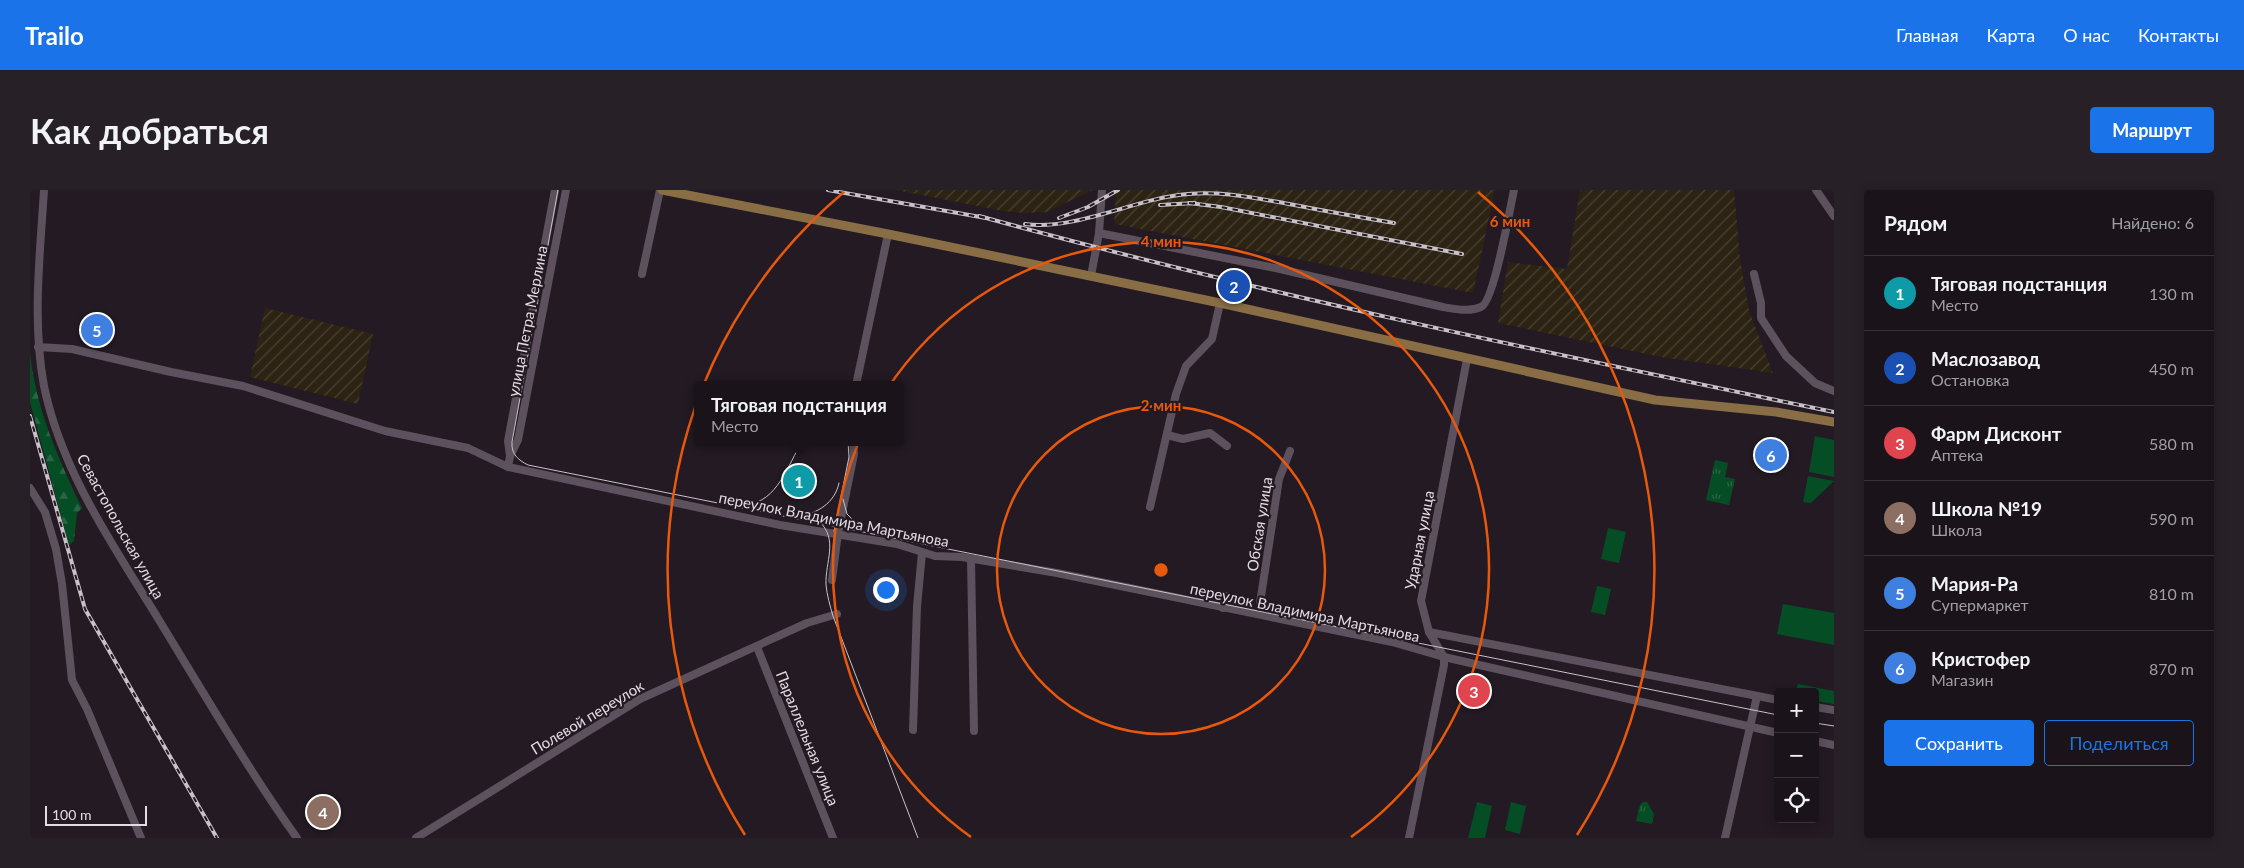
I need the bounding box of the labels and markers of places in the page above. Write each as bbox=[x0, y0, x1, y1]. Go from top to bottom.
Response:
pin: 2 bbox=[1218, 267, 1250, 305]
pin: 5 bbox=[81, 311, 113, 349]
pin: 6 bbox=[1755, 436, 1787, 474]
pin: 1 bbox=[783, 462, 815, 500]
centre of rings bbox=[1152, 561, 1170, 579]
pin: 3 bbox=[1458, 672, 1490, 710]
pin: 4 bbox=[307, 793, 339, 831]

